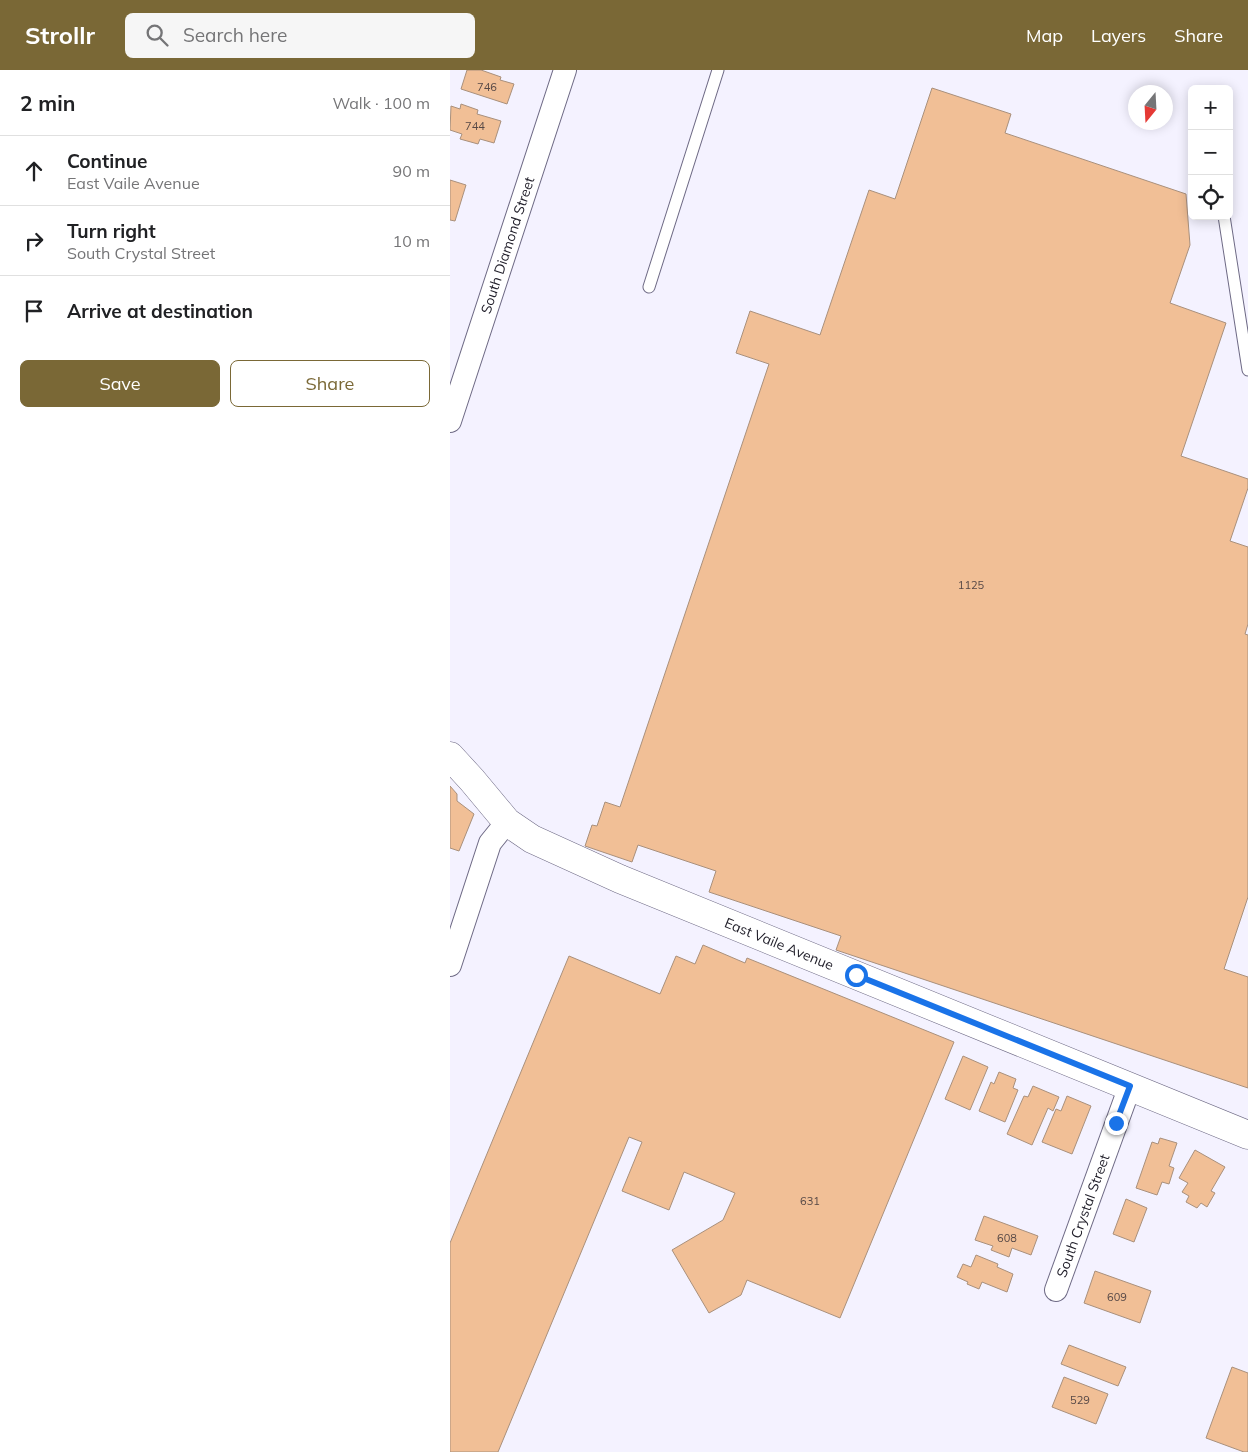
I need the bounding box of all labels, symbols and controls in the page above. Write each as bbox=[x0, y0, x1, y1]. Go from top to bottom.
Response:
search box bbox=[125, 13, 475, 58]
text: Strollr bbox=[25, 20, 95, 50]
icon: search bbox=[143, 21, 171, 49]
text: Search here bbox=[183, 23, 287, 47]
text: Map bbox=[1026, 24, 1063, 47]
text: Layers bbox=[1091, 24, 1146, 47]
text: Share bbox=[1174, 24, 1223, 47]
house number: 746 bbox=[477, 80, 497, 94]
north arrow bbox=[1128, 85, 1173, 130]
map controls bbox=[1188, 85, 1233, 220]
button: + bbox=[1188, 85, 1233, 130]
text: 2 min bbox=[20, 90, 75, 116]
text: Walk · 100 m bbox=[332, 93, 430, 113]
house number: 744 bbox=[465, 119, 485, 133]
button: − bbox=[1188, 130, 1233, 175]
text: Continue bbox=[67, 149, 147, 173]
icon: ahead bbox=[20, 157, 48, 185]
text: 90 m bbox=[393, 161, 430, 181]
text: East Vaile Avenue bbox=[67, 173, 200, 193]
street label: South Diamond Street bbox=[477, 174, 538, 316]
button: locate bbox=[1188, 175, 1233, 220]
text: Turn right bbox=[67, 219, 156, 243]
icon: right bbox=[20, 227, 48, 255]
text: 10 m bbox=[393, 231, 430, 251]
text: South Crystal Street bbox=[67, 243, 215, 263]
icon: arrive bbox=[20, 297, 48, 325]
text: Arrive at destination bbox=[67, 299, 253, 323]
button: Save bbox=[20, 360, 220, 407]
button: Share bbox=[230, 360, 430, 407]
house number: 1125 bbox=[958, 578, 985, 592]
street label: East Vaile Avenue bbox=[722, 914, 836, 974]
route start bbox=[845, 964, 868, 987]
route end bbox=[1105, 1112, 1128, 1135]
street label: South Crystal Street bbox=[1052, 1152, 1114, 1280]
house number: 631 bbox=[800, 1194, 820, 1208]
house number: 608 bbox=[997, 1231, 1017, 1245]
house number: 609 bbox=[1107, 1290, 1127, 1304]
house number: 529 bbox=[1070, 1393, 1090, 1407]

